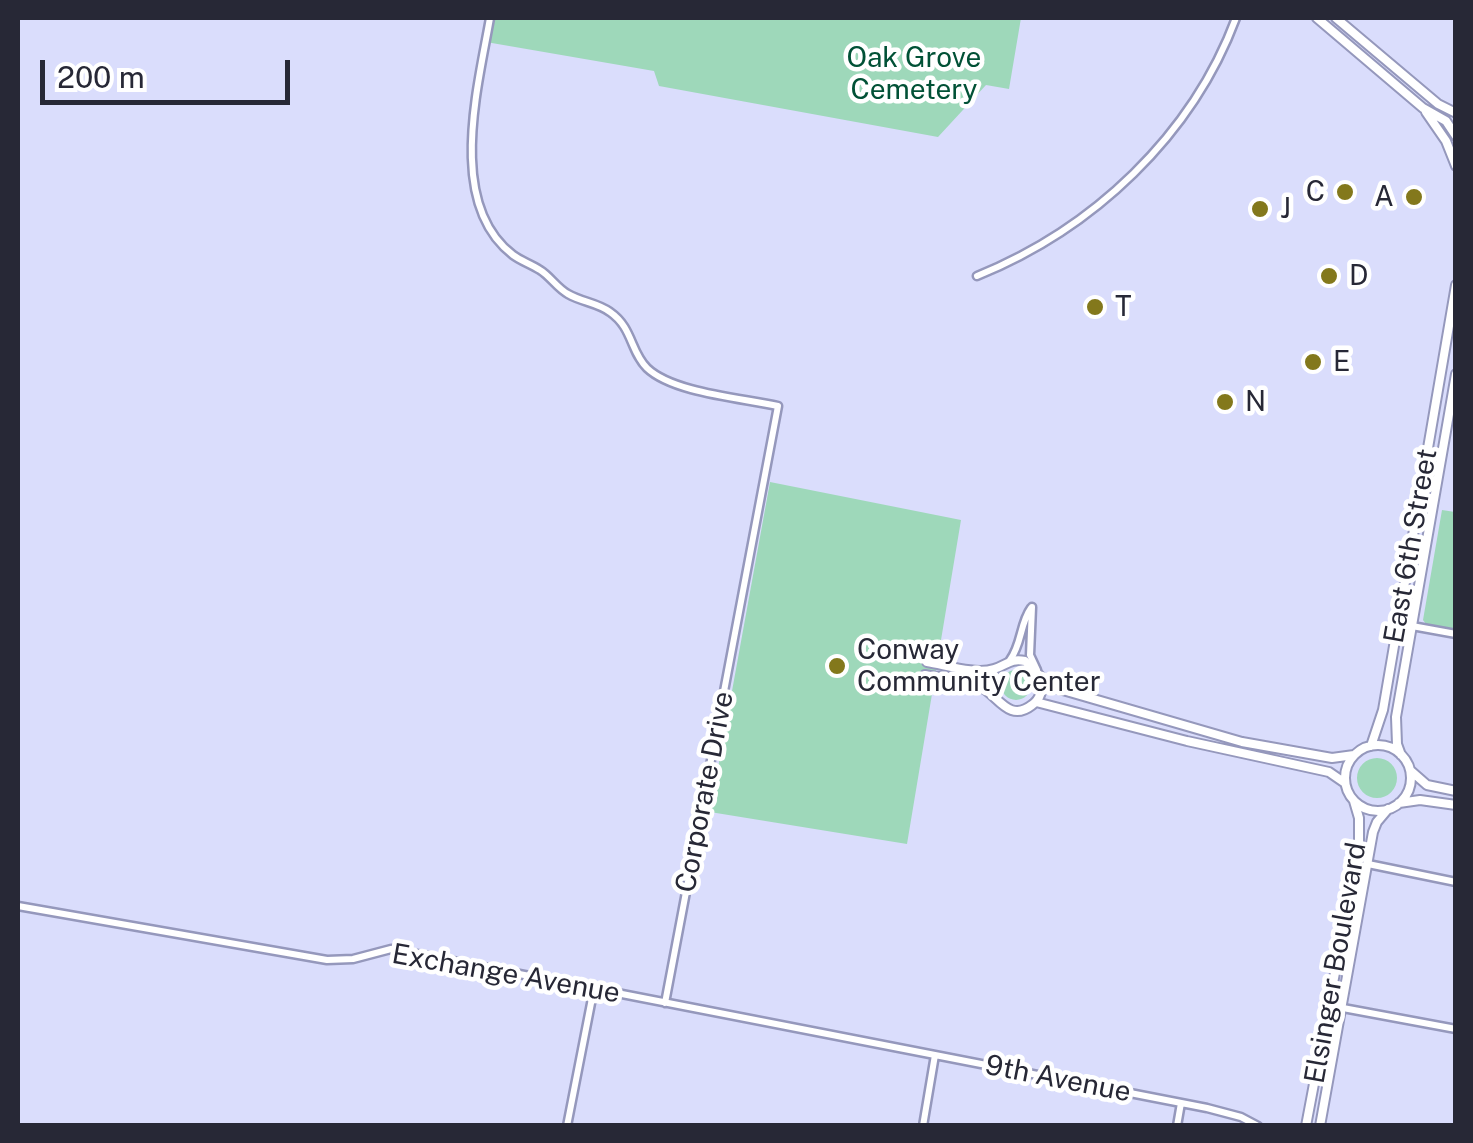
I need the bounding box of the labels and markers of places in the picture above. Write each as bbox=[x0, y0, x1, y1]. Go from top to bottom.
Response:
place label: C bbox=[1306, 175, 1325, 209]
place label: A bbox=[1374, 180, 1394, 214]
marker: C bbox=[1334, 181, 1356, 203]
marker: A bbox=[1403, 186, 1425, 208]
place label: J bbox=[1280, 192, 1291, 226]
marker: J bbox=[1249, 198, 1271, 220]
place label: D bbox=[1349, 259, 1368, 293]
marker: D bbox=[1318, 265, 1340, 287]
place label: T bbox=[1115, 290, 1132, 324]
marker: T bbox=[1084, 296, 1106, 318]
place label: E bbox=[1333, 345, 1350, 379]
marker: E bbox=[1302, 351, 1324, 373]
place label: N bbox=[1245, 385, 1266, 419]
marker: N bbox=[1214, 391, 1236, 413]
place label: Conway Community Center bbox=[857, 633, 1101, 699]
marker: Conway Community Center bbox=[826, 655, 848, 677]

